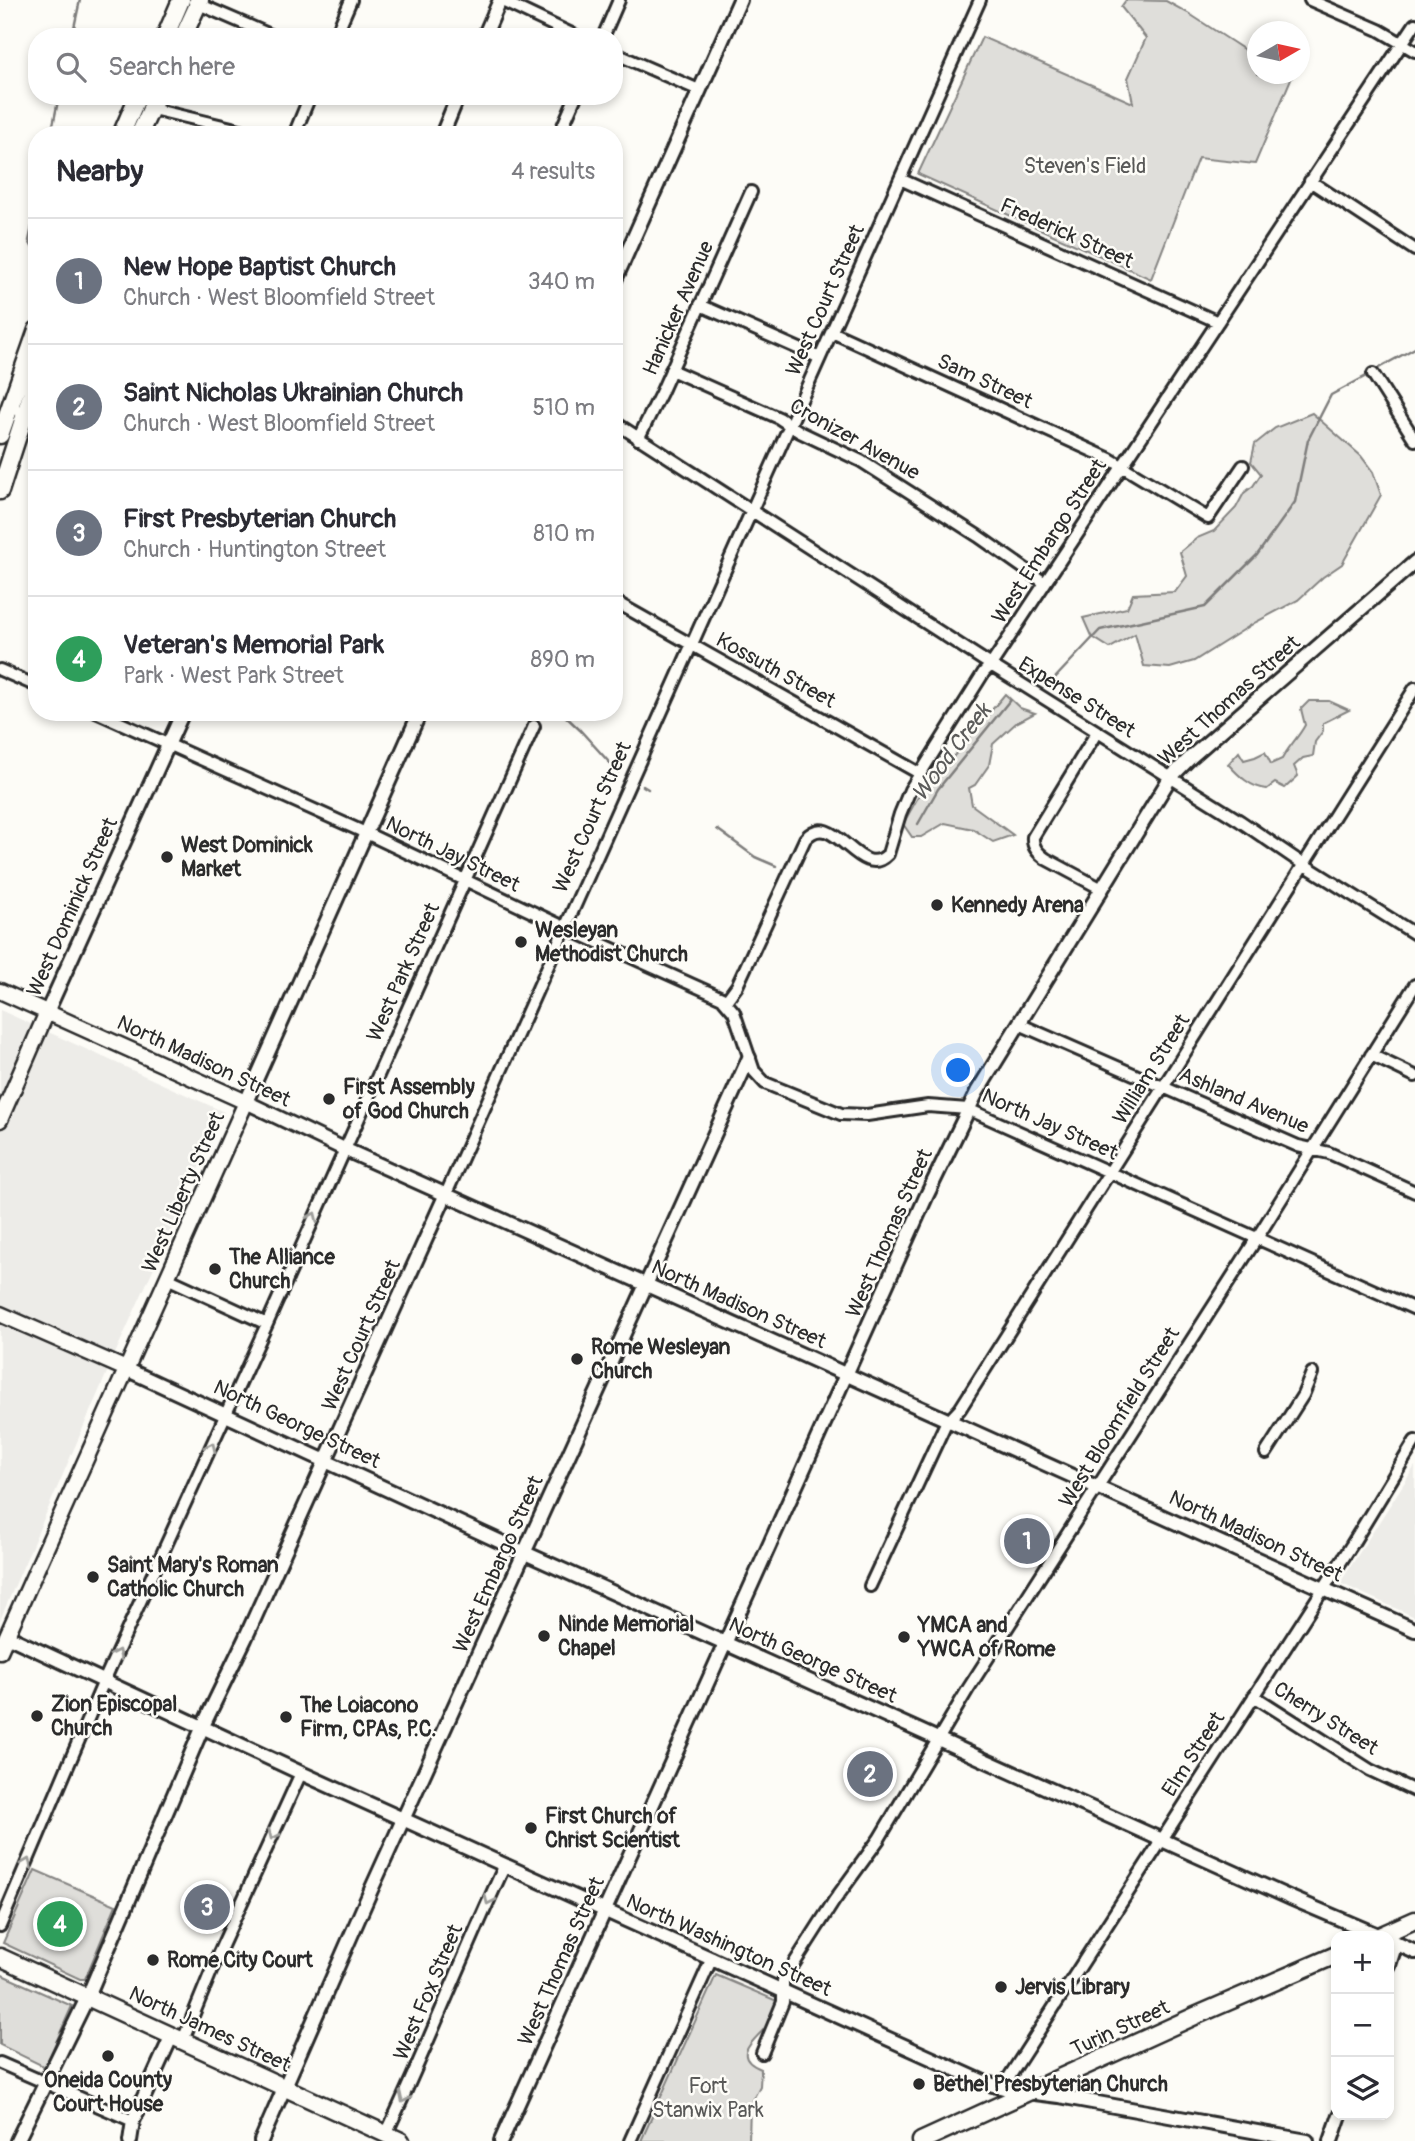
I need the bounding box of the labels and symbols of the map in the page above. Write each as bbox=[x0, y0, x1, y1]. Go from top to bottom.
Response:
north arrow bbox=[1247, 21, 1310, 84]
park label: Steven's Field bbox=[1024, 153, 1146, 180]
street label: Frederick Street bbox=[996, 192, 1138, 275]
street label: West Court Street bbox=[780, 220, 871, 380]
street label: Hanicker Avenue bbox=[637, 236, 720, 380]
street label: Sam Street bbox=[933, 348, 1037, 416]
street label: Cronizer Avenue bbox=[785, 393, 925, 487]
street label: West Embargo Street bbox=[986, 453, 1113, 629]
street label: Kossuth Street bbox=[711, 626, 841, 715]
street label: West Thomas Street bbox=[1153, 629, 1306, 771]
street label: Expense Street bbox=[1013, 651, 1141, 744]
water label: Wood Creek bbox=[905, 696, 999, 807]
street label: West Court Street bbox=[547, 737, 638, 897]
street label: North Jay Street bbox=[381, 810, 525, 899]
street label: West Dominick Street bbox=[21, 813, 124, 1001]
place label: West Dominick Market bbox=[181, 832, 313, 883]
marker: West Dominick Market bbox=[159, 849, 175, 865]
place label: Kennedy Arena bbox=[951, 892, 1084, 919]
marker: Kennedy Arena bbox=[929, 897, 945, 913]
street label: West Park Street bbox=[361, 898, 446, 1046]
place label: Wesleyan Methodist Church bbox=[535, 917, 688, 968]
marker: Wesleyan Methodist Church bbox=[513, 934, 529, 950]
street label: North Madison Street bbox=[113, 1009, 295, 1114]
street label: William Street bbox=[1107, 1009, 1196, 1130]
your location bbox=[941, 1053, 975, 1087]
street label: Ashland Avenue bbox=[1175, 1061, 1313, 1140]
place label: First Assembly of God Church bbox=[342, 1074, 475, 1125]
street label: North Jay Street bbox=[978, 1082, 1123, 1167]
marker: First Assembly of God Church bbox=[321, 1091, 337, 1107]
street label: West Liberty Street bbox=[136, 1107, 231, 1277]
street label: West Thomas Street bbox=[840, 1144, 939, 1322]
one-way arrow bbox=[305, 1212, 319, 1224]
place label: The Alliance Church bbox=[228, 1244, 335, 1295]
street label: North Madison Street bbox=[647, 1254, 831, 1355]
street label: West Court Street bbox=[316, 1255, 407, 1415]
marker: The Alliance Church bbox=[207, 1261, 223, 1277]
street label: West Bloomfield Street bbox=[1053, 1322, 1186, 1512]
place label: Rome Wesleyan Church bbox=[591, 1334, 730, 1385]
marker: Rome Wesleyan Church bbox=[569, 1351, 585, 1367]
street label: North George Street bbox=[209, 1374, 385, 1475]
one-way arrow bbox=[203, 1442, 217, 1454]
street label: West Embargo Street bbox=[447, 1471, 550, 1657]
street label: North Madison Street bbox=[1165, 1484, 1347, 1589]
pin: 1 bbox=[1004, 1515, 1050, 1567]
place label: Saint Mary's Roman Catholic Church bbox=[107, 1552, 279, 1603]
marker: Saint Mary's Roman Catholic Church bbox=[85, 1569, 101, 1585]
place label: Ninde Memorial Chapel bbox=[558, 1611, 694, 1662]
street label: North George Street bbox=[724, 1611, 902, 1710]
place label: YMCA and YWCA of Rome bbox=[917, 1612, 1056, 1663]
marker: Ninde Memorial Chapel bbox=[536, 1628, 552, 1644]
marker: YMCA and YWCA of Rome bbox=[896, 1629, 912, 1645]
one-way arrow bbox=[109, 1649, 123, 1661]
street label: Cherry Street bbox=[1268, 1676, 1384, 1762]
place label: Zion Episcopal Church bbox=[51, 1691, 177, 1742]
place label: The Loiacono Firm, CPAs, P.C. bbox=[299, 1692, 436, 1743]
street label: Elm Street bbox=[1156, 1706, 1231, 1802]
marker: Zion Episcopal Church bbox=[29, 1708, 45, 1724]
marker: The Loiacono Firm, CPAs, P.C. bbox=[278, 1709, 294, 1725]
pin: 2 bbox=[847, 1748, 893, 1800]
place label: First Church of Christ Scientist bbox=[545, 1803, 680, 1854]
marker: First Church of Christ Scientist bbox=[523, 1820, 539, 1836]
one-way arrow bbox=[267, 1828, 281, 1840]
one-way arrow bbox=[19, 1858, 33, 1870]
street label: West Thomas Street bbox=[512, 1872, 611, 2050]
pin: 3 bbox=[184, 1881, 230, 1933]
street label: North Washington Street bbox=[622, 1888, 836, 2003]
one-way arrow bbox=[483, 1893, 497, 1905]
pin: 4 bbox=[37, 1898, 83, 1950]
street label: West Fox Street bbox=[388, 1920, 469, 2064]
place label: Rome City Court bbox=[167, 1947, 313, 1974]
marker: Rome City Court bbox=[145, 1952, 161, 1968]
place label: Jervis Library bbox=[1015, 1974, 1130, 2001]
marker: Jervis Library bbox=[993, 1979, 1009, 1995]
street label: North James Street bbox=[125, 1980, 296, 2079]
street label: Turin Street bbox=[1066, 1994, 1174, 2063]
marker: Oneida County Court House bbox=[100, 2048, 116, 2064]
place label: Oneida County Court House bbox=[44, 2067, 172, 2118]
place label: Bethel Presbyterian Church bbox=[933, 2071, 1168, 2098]
park label: Fort Stanwix Park bbox=[652, 2073, 764, 2124]
marker: Bethel Presbyterian Church bbox=[911, 2076, 927, 2092]
one-way arrow bbox=[398, 2091, 412, 2103]

